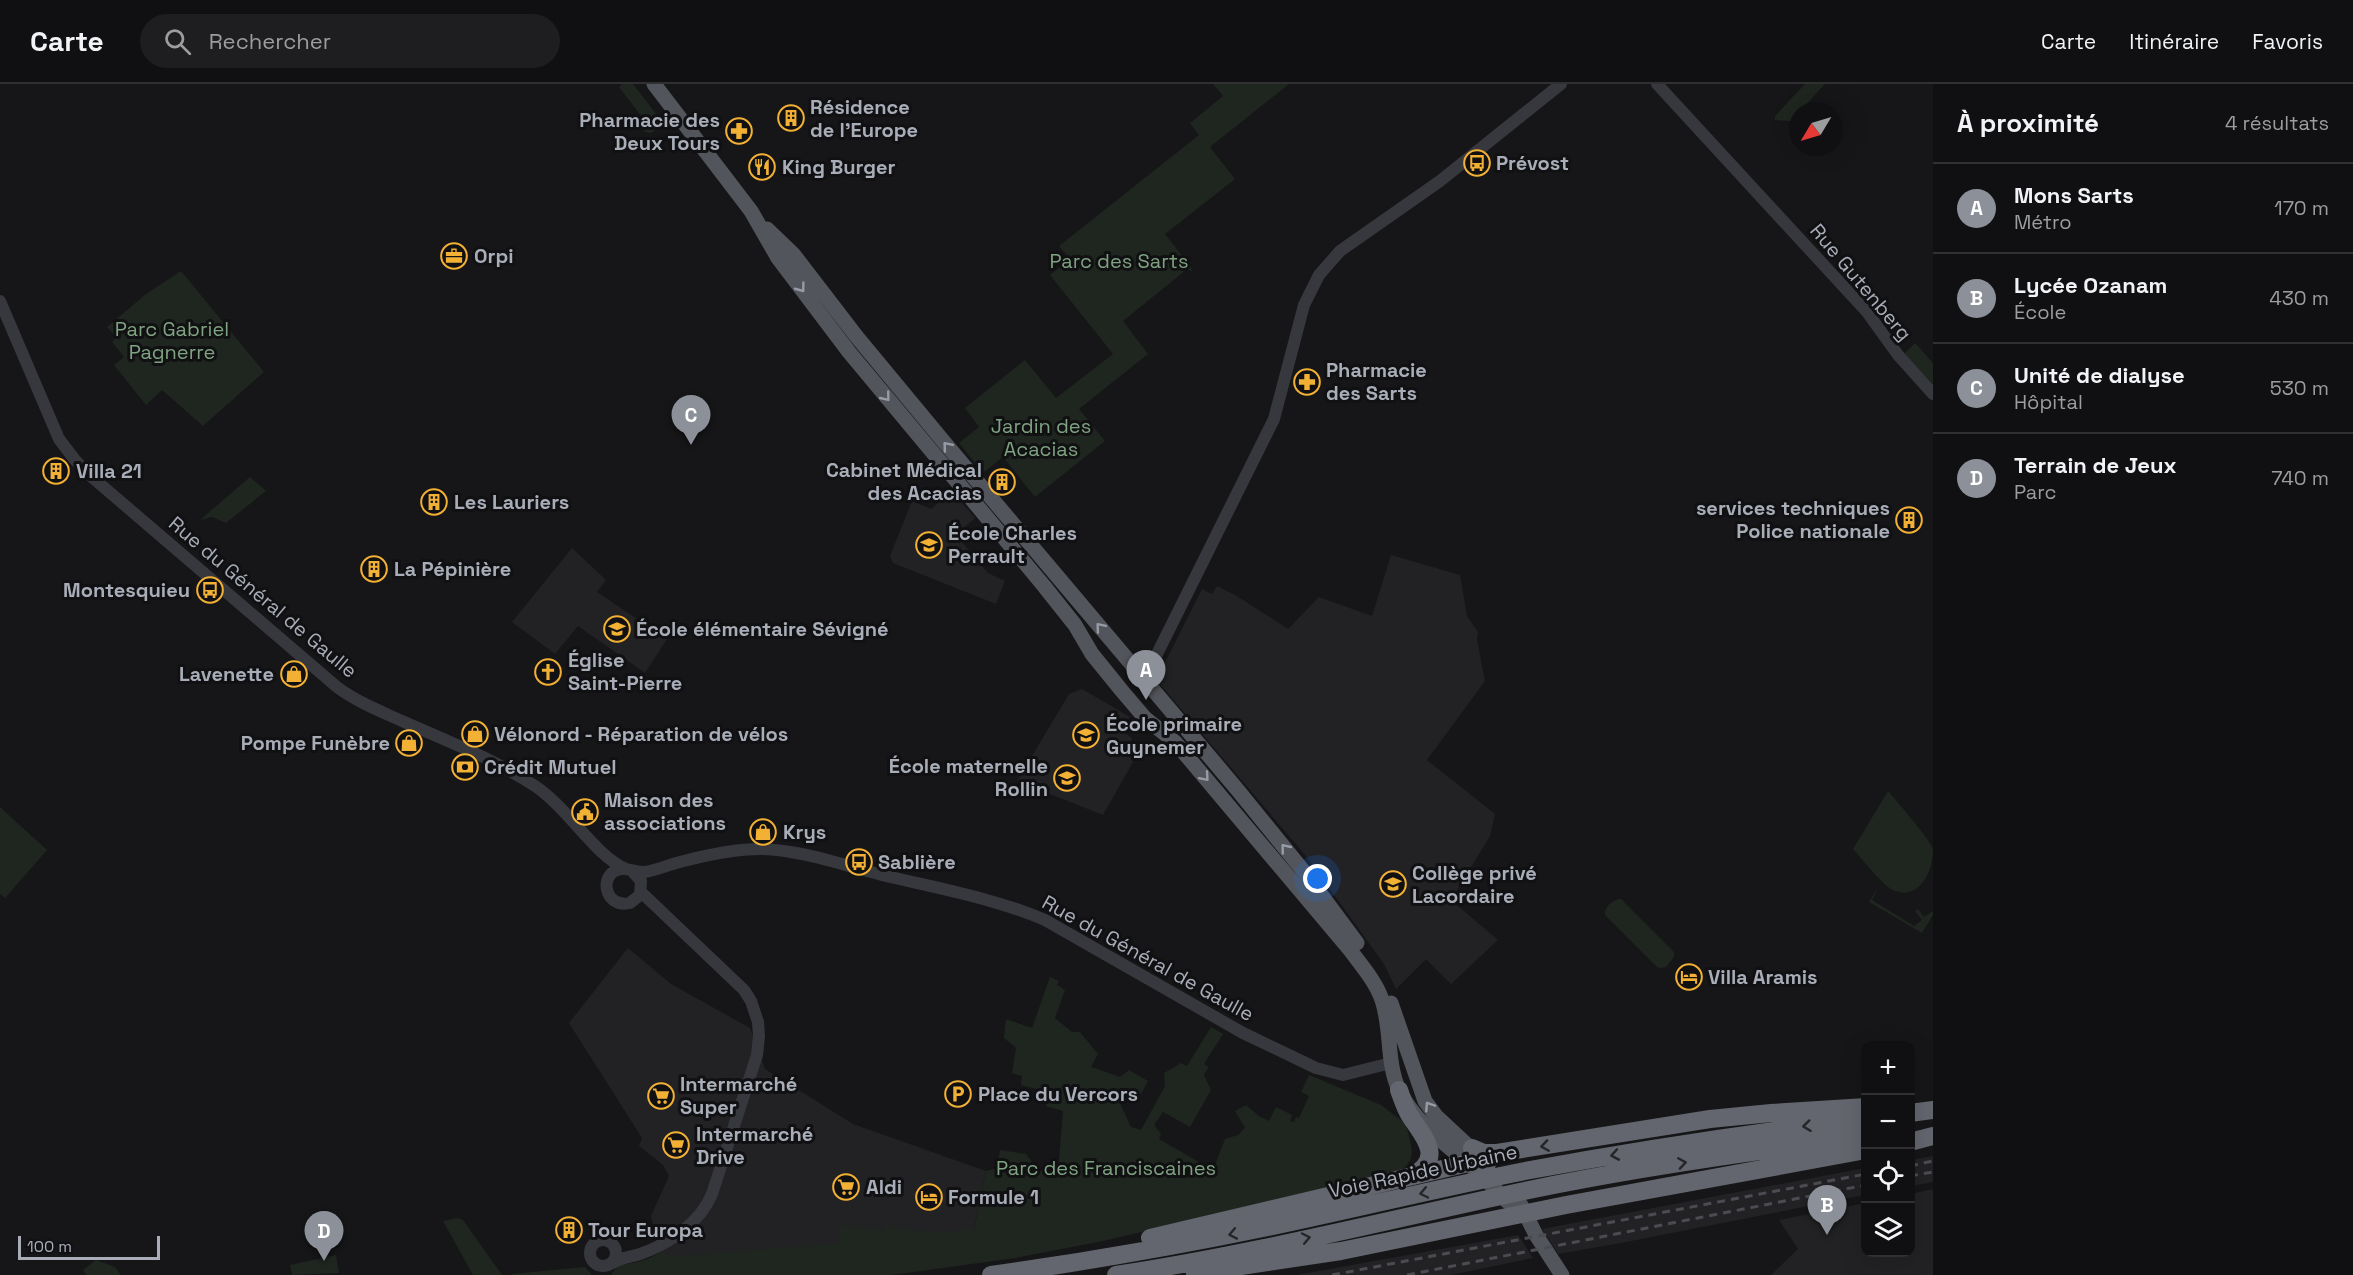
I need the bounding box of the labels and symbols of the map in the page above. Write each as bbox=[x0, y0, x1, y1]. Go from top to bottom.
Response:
place label: Résidence de l'Europe bbox=[810, 94, 918, 143]
north arrow bbox=[1789, 102, 1843, 156]
building icon: Résidence de l'Europe bbox=[776, 103, 806, 133]
place label: Pharmacie des Deux Tours bbox=[579, 107, 720, 156]
pharmacy icon: Pharmacie des Deux Tours bbox=[724, 116, 754, 146]
bus stop icon: Prévost bbox=[1462, 148, 1492, 178]
place label: Prévost bbox=[1496, 150, 1569, 176]
restaurant icon: King Burger bbox=[747, 152, 777, 182]
place label: King Burger bbox=[782, 154, 895, 180]
street label: Rue Gutenberg bbox=[1804, 218, 1918, 346]
office icon: Orpi bbox=[439, 241, 469, 271]
place label: Orpi bbox=[474, 243, 514, 269]
park label: Parc des Sarts bbox=[1050, 248, 1189, 274]
one-way arrow bbox=[794, 282, 805, 293]
park label: Parc Gabriel Pagnerre bbox=[115, 316, 229, 365]
place label: Pharmacie des Sarts bbox=[1326, 357, 1427, 406]
pharmacy icon: Pharmacie des Sarts bbox=[1292, 367, 1322, 397]
one-way arrow bbox=[879, 390, 890, 401]
pin: C bbox=[672, 396, 710, 445]
park label: Jardin des Acacias bbox=[991, 413, 1091, 462]
one-way arrow bbox=[943, 442, 954, 453]
building icon: Villa 21 bbox=[41, 456, 71, 486]
place label: Cabinet Médical des Acacias bbox=[826, 457, 982, 506]
place label: Villa 21 bbox=[76, 458, 142, 484]
building icon: Cabinet Médical des Acacias bbox=[987, 467, 1017, 497]
building icon: Les Lauriers bbox=[419, 487, 449, 517]
place label: Les Lauriers bbox=[454, 489, 569, 515]
place label: services techniques Police nationale bbox=[1696, 495, 1890, 544]
building icon: services techniques Police nationale bbox=[1894, 505, 1924, 535]
street label: Rue du Général de Gaulle bbox=[163, 510, 363, 684]
place label: École Charles Perrault bbox=[948, 520, 1077, 569]
school or university icon: École Charles Perrault bbox=[914, 530, 944, 560]
building icon: La Pépinière bbox=[359, 554, 389, 584]
place label: La Pépinière bbox=[394, 556, 511, 582]
bus stop icon: Montesquieu bbox=[195, 575, 225, 605]
place label: Montesquieu bbox=[63, 577, 190, 603]
school or university icon: École élémentaire Sévigné bbox=[602, 614, 632, 644]
place label: École élémentaire Sévigné bbox=[636, 616, 889, 642]
one-way arrow bbox=[1096, 623, 1107, 634]
place label: Église Saint-Pierre bbox=[568, 647, 682, 696]
pin: A bbox=[1126, 650, 1166, 700]
church icon: Église Saint-Pierre bbox=[533, 657, 563, 687]
shop icon: Lavenette bbox=[279, 659, 309, 689]
place label: Lavenette bbox=[179, 661, 274, 687]
place label: École primaire Guynemer bbox=[1106, 711, 1242, 760]
shop icon: Vélonord - Réparation de vélos bbox=[460, 719, 490, 749]
school or university icon: École primaire Guynemer bbox=[1071, 720, 1101, 750]
place label: Vélonord - Réparation de vélos bbox=[494, 721, 788, 747]
shop icon: Pompe Funèbre bbox=[394, 728, 424, 758]
place label: Pompe Funèbre bbox=[241, 730, 390, 756]
bank icon: Crédit Mutuel bbox=[450, 752, 480, 782]
place label: École maternelle Rollin bbox=[889, 753, 1048, 802]
place label: Crédit Mutuel bbox=[484, 754, 617, 780]
school or university icon: École maternelle Rollin bbox=[1052, 763, 1082, 793]
one-way arrow bbox=[1198, 770, 1209, 781]
place label: Maison des associations bbox=[604, 787, 726, 836]
public building icon: Maison des associations bbox=[570, 797, 600, 827]
shop icon: Krys bbox=[748, 817, 778, 847]
place label: Krys bbox=[783, 819, 826, 845]
one-way arrow bbox=[1281, 844, 1292, 855]
bus stop icon: Sablière bbox=[844, 847, 874, 877]
place label: Sablière bbox=[878, 849, 956, 875]
place label: Collège privé Lacordaire bbox=[1412, 860, 1537, 909]
your location bbox=[1303, 864, 1332, 893]
school or university icon: Collège privé Lacordaire bbox=[1378, 869, 1408, 899]
street label: Rue du Général de Gaulle bbox=[1038, 889, 1258, 1027]
hotel icon: Villa Aramis bbox=[1674, 962, 1704, 992]
place label: Villa Aramis bbox=[1708, 964, 1818, 990]
place label: Intermarché Super bbox=[680, 1071, 797, 1120]
parking icon: Place du Vercors bbox=[943, 1079, 973, 1109]
supermarket icon: Intermarché Super bbox=[646, 1081, 676, 1111]
place label: Place du Vercors bbox=[978, 1081, 1138, 1107]
one-way arrow bbox=[1425, 1102, 1436, 1113]
one-way arrow bbox=[1803, 1119, 1812, 1132]
place label: Intermarché Drive bbox=[696, 1121, 813, 1170]
supermarket icon: Intermarché Drive bbox=[661, 1130, 691, 1160]
street label: Voie Rapide Urbaine bbox=[1326, 1138, 1520, 1204]
one-way arrow bbox=[1540, 1139, 1549, 1151]
one-way arrow bbox=[1610, 1148, 1620, 1161]
park label: Parc des Franciscaines bbox=[996, 1155, 1216, 1181]
one-way arrow bbox=[1678, 1158, 1687, 1170]
supermarket icon: Aldi bbox=[831, 1172, 861, 1202]
place label: Aldi bbox=[866, 1174, 902, 1200]
hotel icon: Formule 1 bbox=[914, 1182, 944, 1212]
place label: Formule 1 bbox=[948, 1184, 1039, 1210]
one-way arrow bbox=[1419, 1186, 1429, 1199]
pin: B bbox=[1808, 1186, 1846, 1235]
pin: D bbox=[304, 1212, 344, 1261]
building icon: Tour Europa bbox=[554, 1215, 584, 1245]
place label: Tour Europa bbox=[588, 1217, 703, 1243]
one-way arrow bbox=[1228, 1227, 1238, 1240]
scale bar bbox=[18, 1233, 160, 1260]
one-way arrow bbox=[1300, 1233, 1310, 1246]

